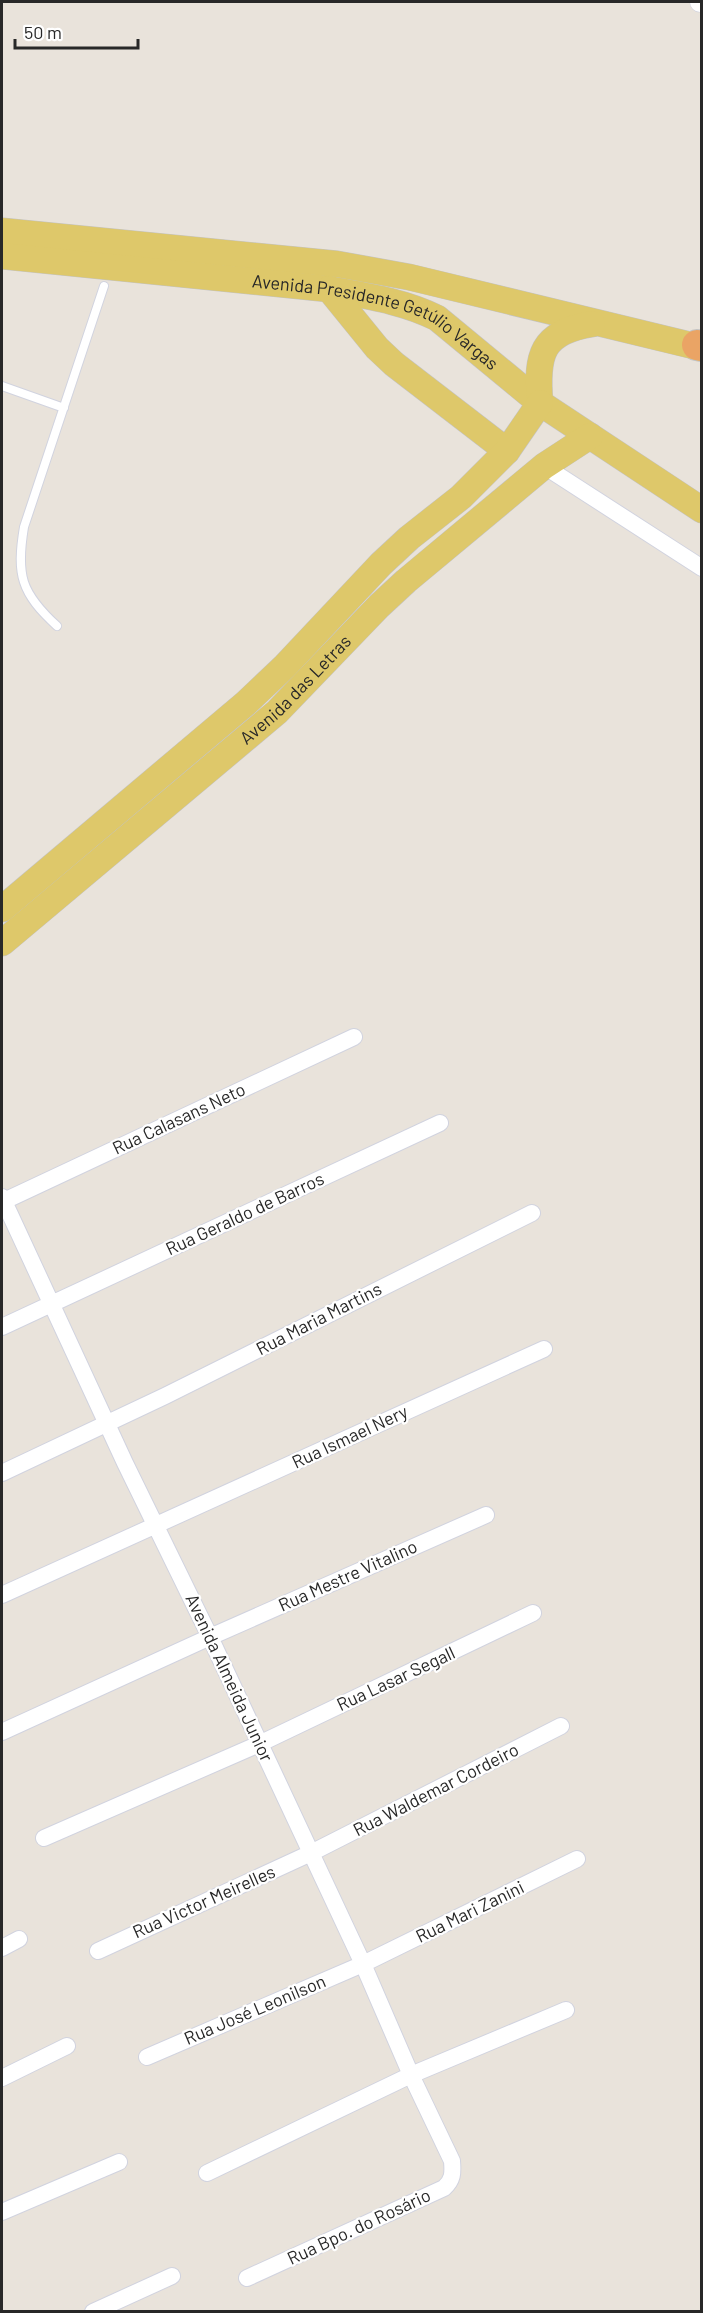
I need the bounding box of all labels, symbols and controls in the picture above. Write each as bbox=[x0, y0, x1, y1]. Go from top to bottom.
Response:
scale bar bbox=[15, 12, 138, 50]
text: 50 m bbox=[24, 21, 62, 43]
street label: Avenida Presidente Getúlio Vargas bbox=[251, 269, 503, 374]
street label: Avenida das Letras bbox=[235, 630, 355, 748]
street label: Rua Calasans Neto bbox=[109, 1078, 249, 1159]
street label: Rua Geraldo de Barros bbox=[162, 1167, 327, 1259]
street label: Rua Maria Martins bbox=[252, 1277, 385, 1359]
street label: Rua Ismael Nery bbox=[288, 1400, 411, 1473]
street label: Rua Mestre Vitalino bbox=[275, 1535, 420, 1616]
street label: Avenida Almeida Junior bbox=[181, 1590, 279, 1765]
street label: Rua Lasar Segall bbox=[333, 1641, 458, 1715]
street label: Rua Waldemar Cordeiro bbox=[349, 1738, 522, 1840]
street label: Rua Victor Meirelles bbox=[129, 1860, 278, 1942]
street label: Rua Mari Zanini bbox=[412, 1875, 527, 1947]
street label: Rua José Leonilson bbox=[180, 1969, 329, 2049]
street label: Rua Bpo. do Rosário bbox=[283, 2183, 434, 2269]

